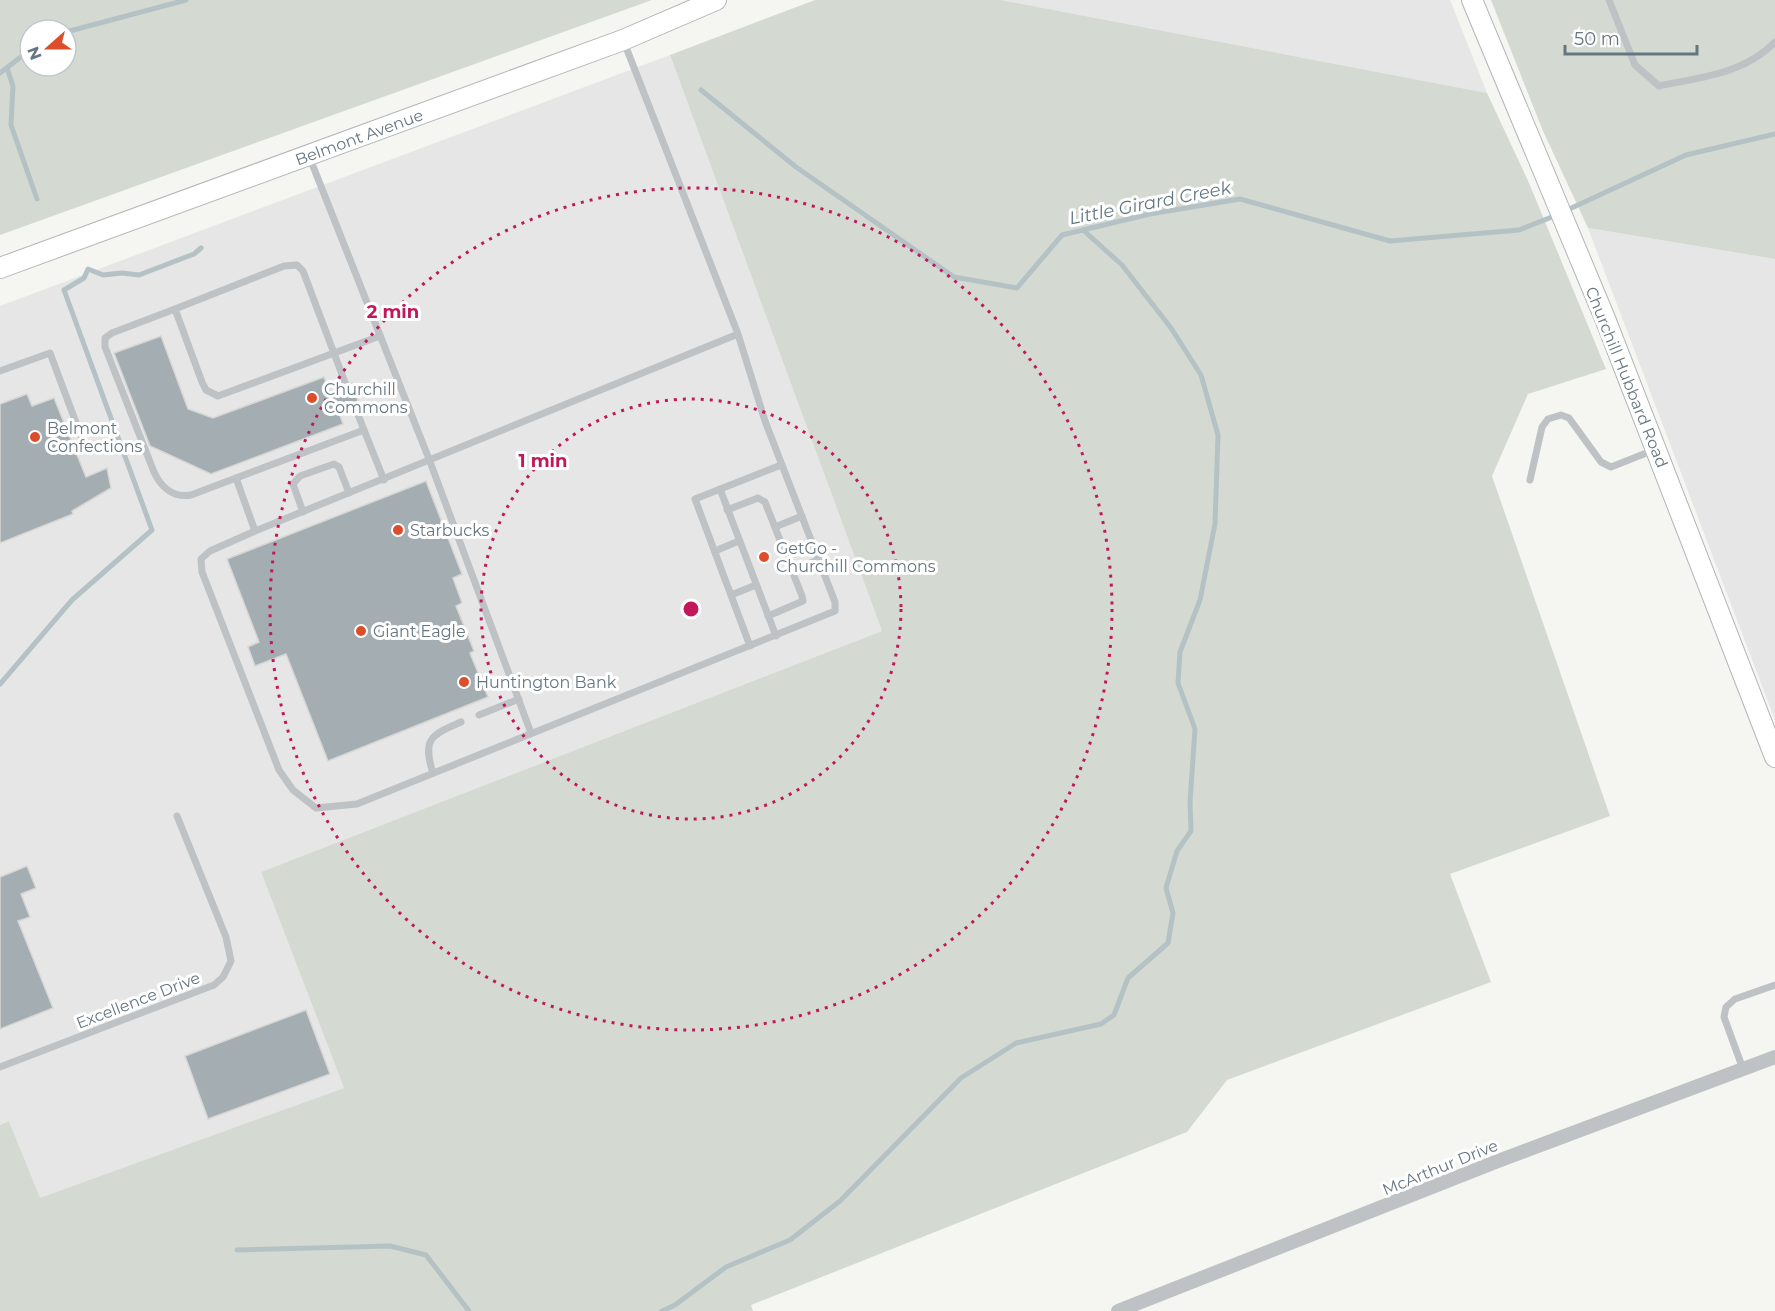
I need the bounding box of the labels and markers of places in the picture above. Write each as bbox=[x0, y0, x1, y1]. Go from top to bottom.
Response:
place label: Churchill Commons bbox=[324, 380, 408, 417]
marker: Churchill Commons bbox=[305, 391, 319, 405]
place label: Belmont Confections bbox=[47, 419, 143, 456]
marker: Belmont Confections bbox=[28, 430, 42, 444]
place label: Starbucks bbox=[410, 521, 490, 540]
marker: Starbucks bbox=[391, 523, 405, 537]
place label: GetGo - Churchill Commons bbox=[776, 539, 936, 576]
marker: GetGo - Churchill Commons bbox=[757, 550, 771, 564]
centre of rings bbox=[681, 599, 701, 619]
place label: Giant Eagle bbox=[373, 622, 466, 641]
marker: Giant Eagle bbox=[354, 624, 368, 638]
place label: Huntington Bank bbox=[476, 673, 617, 692]
marker: Huntington Bank bbox=[457, 675, 471, 689]

